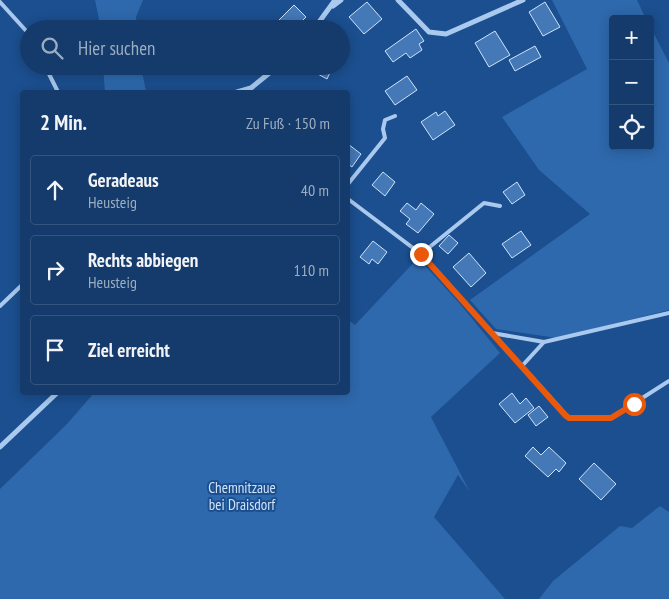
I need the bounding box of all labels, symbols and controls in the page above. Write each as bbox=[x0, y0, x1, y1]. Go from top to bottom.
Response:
map controls bbox=[609, 15, 654, 150]
button: + bbox=[609, 15, 654, 60]
search box bbox=[20, 20, 350, 75]
icon: search bbox=[38, 34, 66, 62]
text: Hier suchen bbox=[78, 36, 155, 60]
button: − bbox=[609, 60, 654, 105]
button: locate bbox=[609, 105, 654, 150]
text: 2 Min. bbox=[40, 109, 87, 136]
text: Zu Fuß · 150 m bbox=[246, 113, 330, 133]
text: Geradeaus bbox=[88, 168, 159, 192]
icon: ahead bbox=[41, 176, 69, 204]
text: 40 m bbox=[301, 180, 329, 200]
text: Heusteig bbox=[88, 192, 137, 212]
route end bbox=[410, 243, 433, 266]
text: Rechts abbiegen bbox=[88, 248, 198, 272]
icon: right bbox=[41, 256, 69, 284]
text: 110 m bbox=[294, 260, 329, 280]
text: Heusteig bbox=[88, 272, 137, 292]
icon: arrive bbox=[41, 336, 69, 364]
text: Ziel erreicht bbox=[88, 338, 170, 362]
route start bbox=[623, 393, 646, 416]
park label: Chemnitzaue bei Draisdorf bbox=[208, 478, 276, 514]

